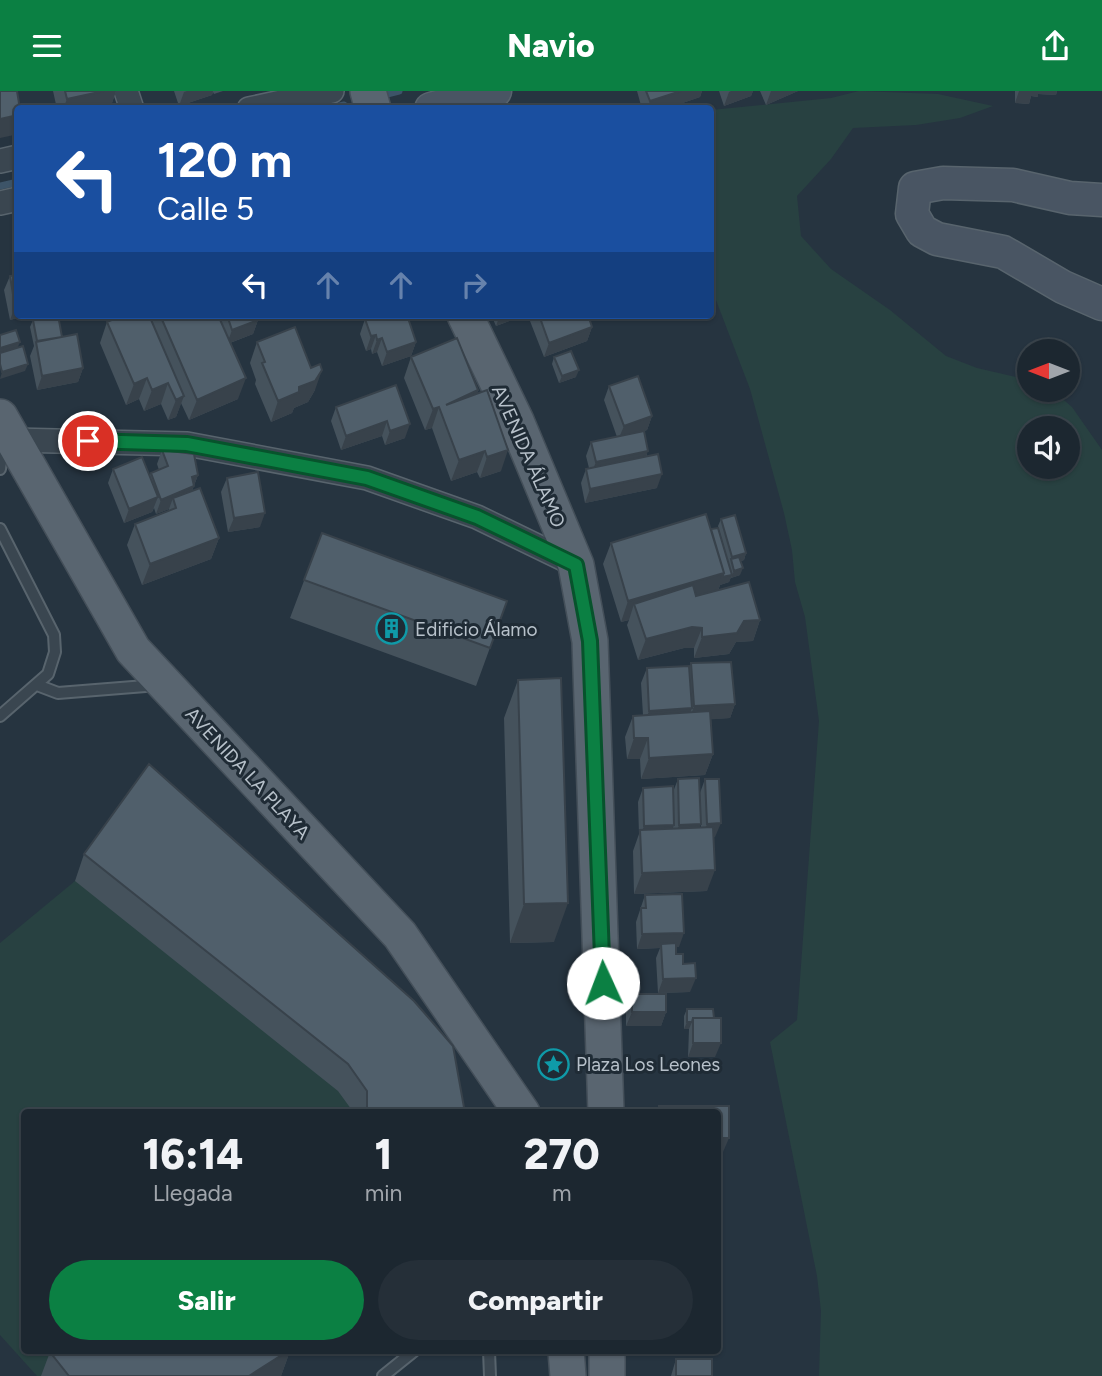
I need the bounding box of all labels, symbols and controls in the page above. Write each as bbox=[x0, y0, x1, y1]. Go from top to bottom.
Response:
icon: menu bbox=[28, 27, 66, 65]
text: Navio bbox=[507, 27, 595, 65]
icon: share bbox=[1036, 27, 1074, 65]
text: 120 m bbox=[157, 130, 292, 189]
icon: left bbox=[42, 133, 133, 224]
text: Calle 5 bbox=[157, 190, 254, 228]
icon: left bbox=[236, 266, 274, 304]
icon: ahead bbox=[309, 266, 347, 304]
icon: ahead bbox=[382, 266, 420, 304]
icon: right bbox=[455, 266, 493, 304]
north arrow bbox=[1017, 339, 1080, 403]
map controls bbox=[1017, 339, 1080, 479]
street label: AVENIDA ÁLAMO bbox=[487, 381, 570, 531]
pin bbox=[58, 411, 118, 471]
button: sound bbox=[1017, 416, 1080, 479]
icon: arrive bbox=[69, 422, 107, 460]
building icon: Edificio Álamo bbox=[375, 612, 409, 646]
place label: Edificio Álamo bbox=[415, 618, 538, 641]
street label: AVENIDA LA PLAYA bbox=[180, 702, 315, 844]
position arrow bbox=[566, 946, 640, 1020]
place icon: Plaza Los Leones bbox=[536, 1047, 570, 1081]
place label: Plaza Los Leones bbox=[576, 1053, 720, 1076]
text: 16:14 bbox=[142, 1129, 243, 1180]
text: 1 bbox=[375, 1129, 392, 1180]
text: 270 bbox=[524, 1129, 600, 1180]
text: Llegada bbox=[153, 1179, 233, 1207]
text: min bbox=[365, 1179, 402, 1207]
text: m bbox=[552, 1179, 571, 1207]
button: Salir bbox=[49, 1260, 364, 1340]
button: Compartir bbox=[378, 1260, 693, 1340]

